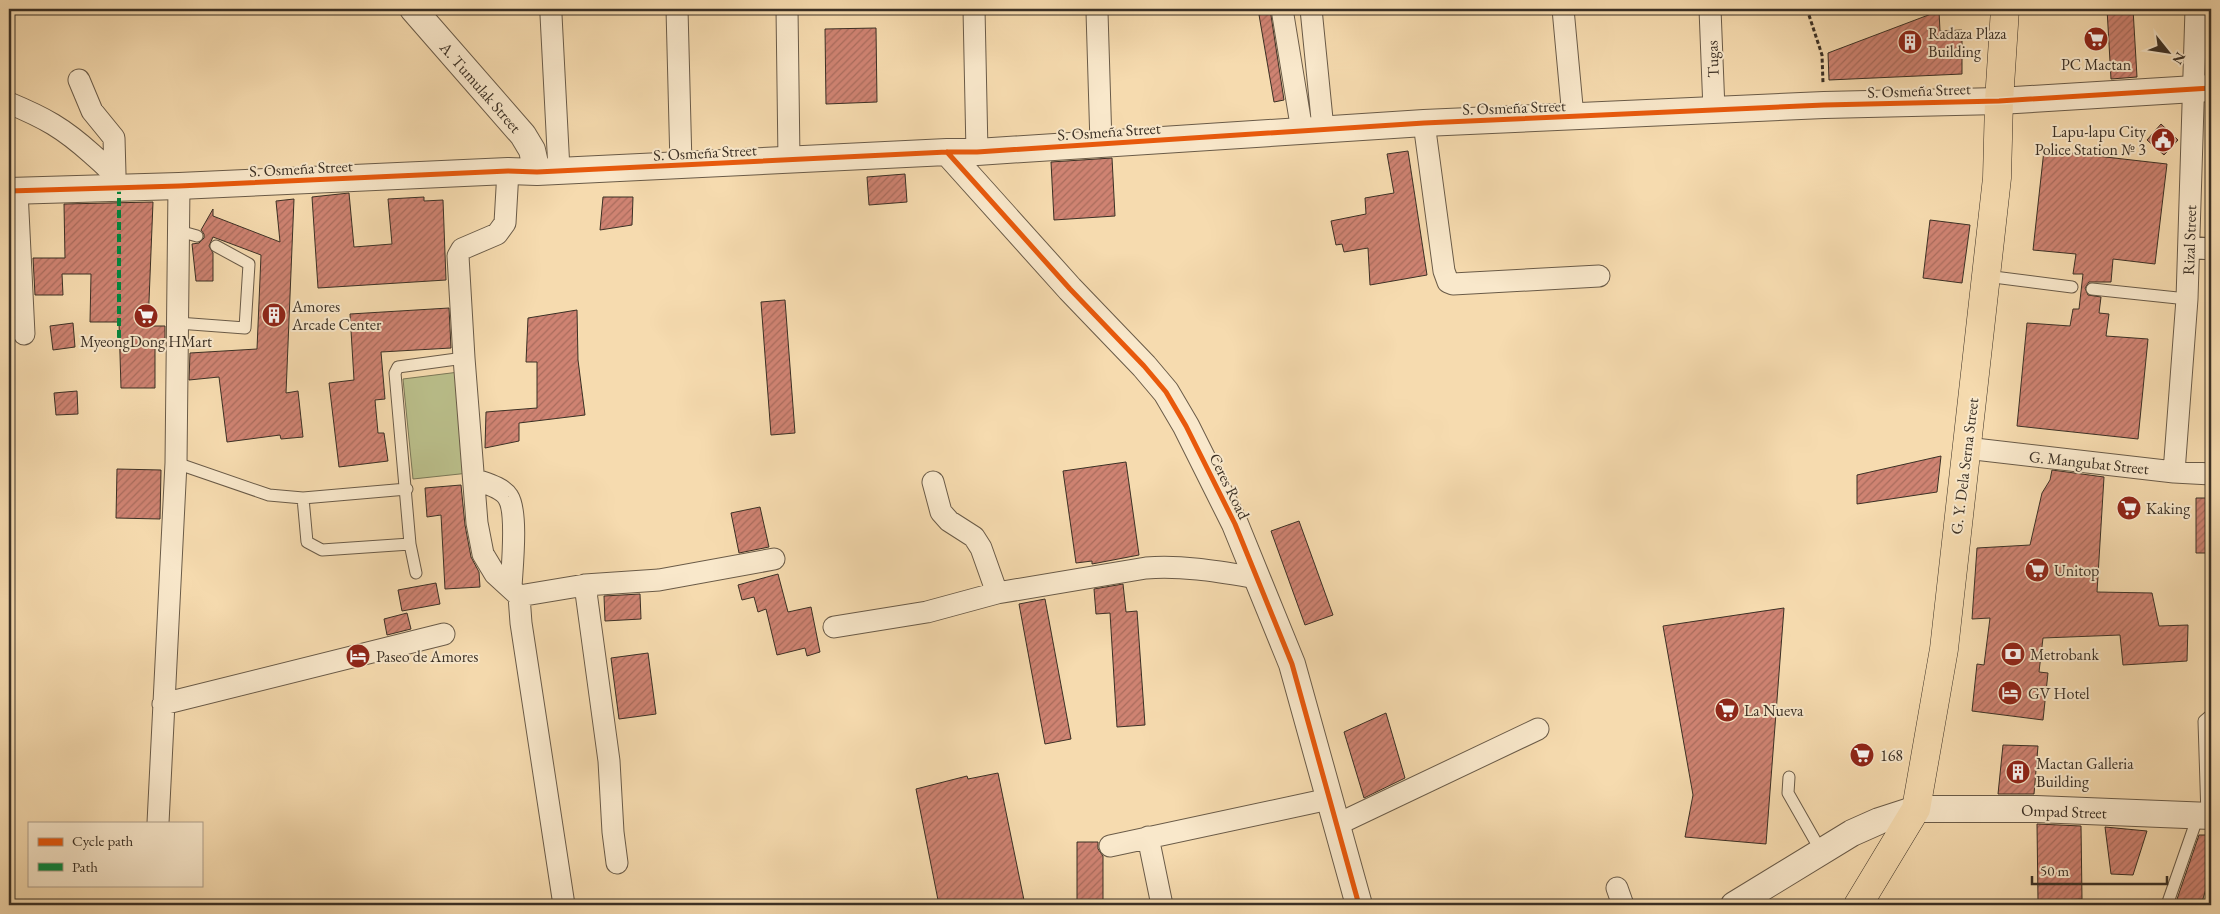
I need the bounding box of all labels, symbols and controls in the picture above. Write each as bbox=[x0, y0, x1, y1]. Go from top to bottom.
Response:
place label: Radaza Plaza Building bbox=[1928, 23, 2007, 62]
supermarket icon: PC Mactan bbox=[2083, 26, 2109, 52]
north arrow bbox=[2142, 28, 2192, 78]
building icon: Radaza Plaza Building bbox=[1897, 29, 1923, 55]
street label: A. Tumulak Street bbox=[435, 37, 526, 137]
street label: Tugas bbox=[1701, 40, 1724, 78]
text: N bbox=[2168, 49, 2190, 68]
place label: PC Mactan bbox=[2061, 54, 2132, 75]
street label: S. Osmeña Street bbox=[1867, 78, 1971, 103]
street label: S. Osmeña Street bbox=[1462, 95, 1566, 120]
street label: S. Osmeña Street bbox=[1057, 117, 1161, 146]
place label: Lapu-lapu City Police Station № 3 bbox=[2035, 121, 2147, 160]
public building icon: Lapu-lapu City Police Station № 3 bbox=[2150, 127, 2176, 153]
street label: S. Osmeña Street bbox=[653, 139, 757, 166]
street label: S. Osmeña Street bbox=[249, 155, 353, 182]
street label: Rizal Street bbox=[2178, 205, 2201, 275]
place label: Amores Arcade Center bbox=[291, 296, 382, 335]
building icon: Amores Arcade Center bbox=[261, 302, 287, 328]
supermarket icon: MyeongDong HMart bbox=[133, 303, 159, 329]
place label: MyeongDong HMart bbox=[80, 331, 212, 352]
street label: G. Y. Dela Serna Street bbox=[1946, 397, 1983, 536]
street label: G. Mangubat Street bbox=[2028, 446, 2150, 479]
street label: Ceres Road bbox=[1205, 450, 1255, 524]
supermarket icon: Kaking bbox=[2116, 495, 2142, 521]
place label: Kaking bbox=[2146, 498, 2191, 519]
supermarket icon: Unitop bbox=[2024, 557, 2050, 583]
place label: Unitop bbox=[2054, 560, 2099, 581]
bank icon: Metrobank bbox=[2000, 641, 2026, 667]
hotel icon: Paseo de Amores bbox=[345, 643, 371, 669]
place label: Metrobank bbox=[2030, 644, 2099, 665]
place label: Paseo de Amores bbox=[376, 646, 479, 667]
hotel icon: GV Hotel bbox=[1997, 680, 2023, 706]
place label: GV Hotel bbox=[2028, 683, 2090, 704]
supermarket icon: La Nueva bbox=[1714, 697, 1740, 723]
place label: La Nueva bbox=[1744, 700, 1804, 721]
supermarket icon: 168 bbox=[1849, 742, 1875, 768]
place label: 168 bbox=[1880, 745, 1903, 766]
place label: Mactan Galleria Building bbox=[2036, 753, 2134, 792]
building icon: Mactan Galleria Building bbox=[2005, 759, 2031, 785]
street label: Ompad Street bbox=[2021, 800, 2107, 823]
legend bbox=[28, 822, 202, 886]
text: Cycle path bbox=[72, 831, 134, 850]
scale bar bbox=[2032, 854, 2168, 886]
text: Path bbox=[72, 857, 98, 876]
text: 50 m bbox=[2040, 861, 2069, 880]

